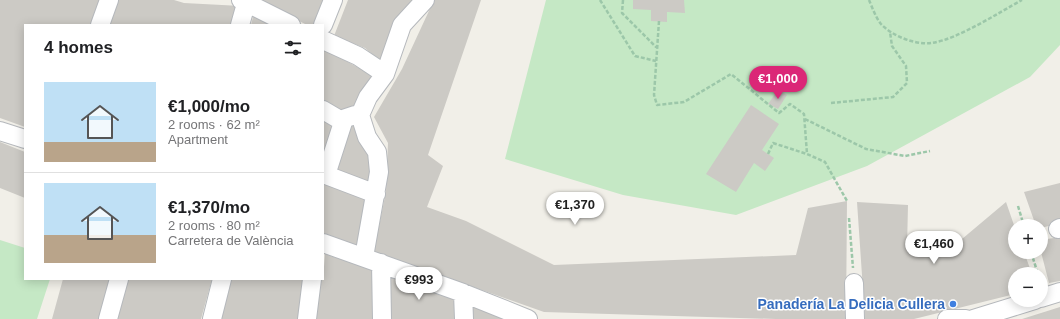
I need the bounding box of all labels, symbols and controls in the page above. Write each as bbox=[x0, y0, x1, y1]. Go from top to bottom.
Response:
icon: filters bbox=[282, 37, 304, 59]
text: 4 homes bbox=[44, 38, 113, 57]
pin: €1,000 bbox=[745, 66, 811, 100]
text: €1,000 bbox=[758, 71, 798, 86]
text: €1,000/mo bbox=[168, 97, 250, 116]
icon: home bbox=[76, 98, 124, 146]
text: 2 rooms · 62 m² bbox=[168, 117, 260, 132]
text: Apartment bbox=[168, 132, 228, 147]
pin: €1,370 bbox=[542, 192, 608, 226]
text: €1,370 bbox=[555, 197, 595, 212]
text: €1,370/mo bbox=[168, 198, 250, 217]
icon: home bbox=[76, 199, 124, 247]
text: 2 rooms · 80 m² bbox=[168, 218, 260, 233]
map controls bbox=[1008, 219, 1048, 307]
button: + bbox=[1008, 219, 1048, 259]
pin: €1,460 bbox=[901, 231, 967, 265]
text: Carretera de València bbox=[168, 233, 294, 248]
text: €1,460 bbox=[914, 236, 954, 251]
pin: €993 bbox=[395, 267, 443, 301]
button: − bbox=[1008, 267, 1048, 307]
text: €993 bbox=[405, 272, 433, 287]
place label: Panadería La Delicia Cullera bbox=[757, 296, 945, 312]
marker: Panadería La Delicia Cullera bbox=[948, 299, 958, 309]

